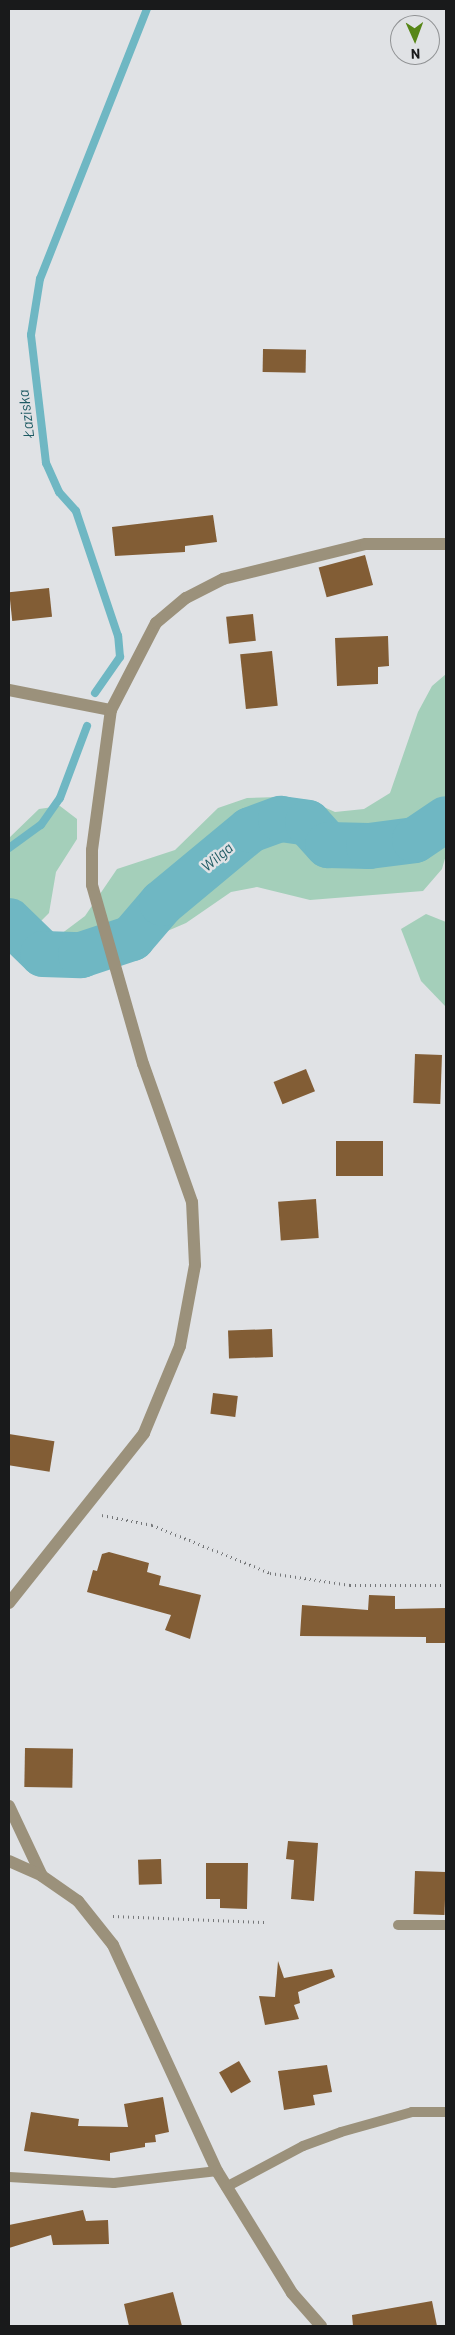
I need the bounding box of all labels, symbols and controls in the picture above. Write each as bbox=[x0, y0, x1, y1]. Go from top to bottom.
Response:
north arrow bbox=[390, 15, 440, 65]
text: N bbox=[411, 46, 420, 63]
water label: Łaziska bbox=[14, 389, 38, 439]
water label: Wilga bbox=[198, 839, 236, 875]

